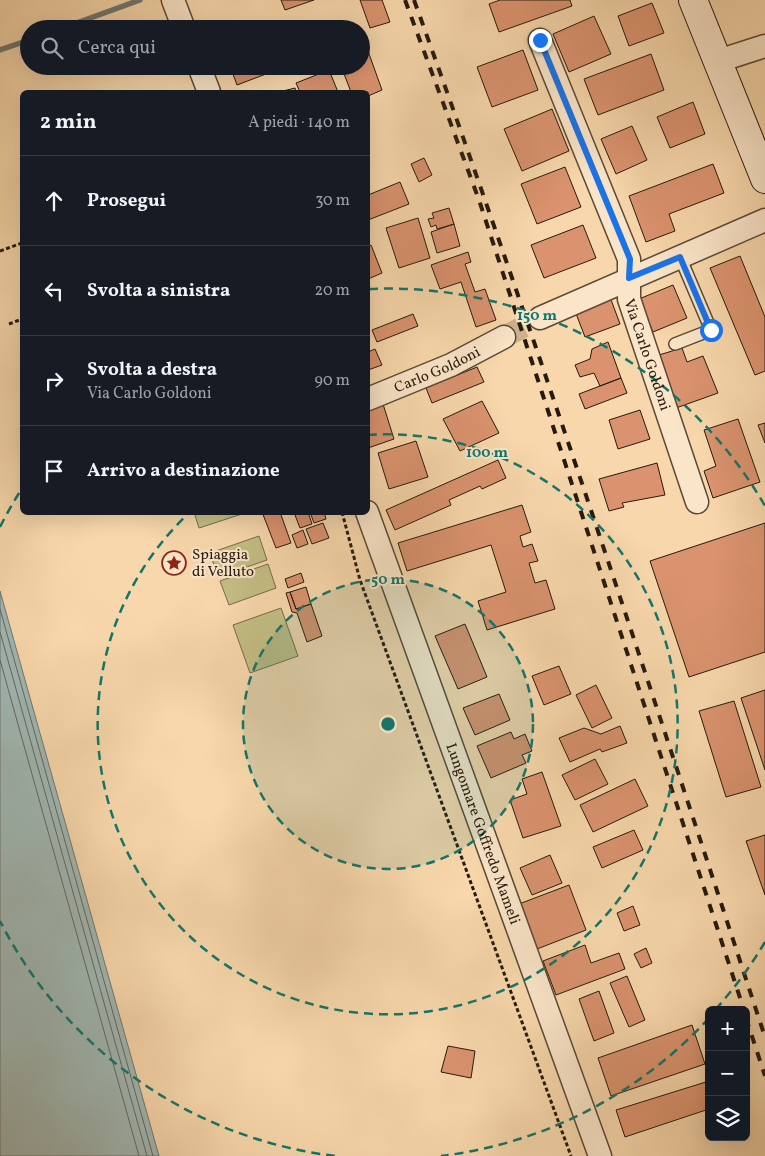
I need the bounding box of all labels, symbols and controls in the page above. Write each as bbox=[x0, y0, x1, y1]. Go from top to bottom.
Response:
search box bbox=[20, 20, 370, 75]
route end bbox=[529, 29, 552, 52]
icon: search bbox=[38, 34, 66, 62]
text: Cerca qui bbox=[78, 35, 156, 61]
text: 2 min bbox=[40, 108, 97, 137]
text: A piedi · 140 m bbox=[248, 112, 350, 134]
icon: ahead bbox=[40, 187, 68, 215]
text: Prosegui bbox=[87, 188, 166, 214]
text: 30 m bbox=[315, 190, 350, 212]
icon: left bbox=[40, 277, 68, 305]
text: Svolta a sinistra bbox=[87, 278, 230, 304]
text: 20 m bbox=[315, 280, 350, 302]
street label: Via Carlo Goldoni bbox=[618, 296, 675, 414]
text: 150 m bbox=[517, 306, 557, 327]
route start bbox=[700, 319, 723, 342]
street label: Carlo Goldoni bbox=[391, 342, 484, 399]
text: Svolta a destra bbox=[87, 357, 217, 383]
icon: right bbox=[40, 367, 68, 395]
text: 90 m bbox=[314, 370, 350, 392]
text: Via Carlo Goldoni bbox=[87, 383, 212, 405]
text: 100 m bbox=[466, 443, 509, 464]
icon: arrive bbox=[40, 457, 68, 485]
text: Arrivo a destinazione bbox=[87, 458, 280, 484]
place label: Spiaggia di Velluto bbox=[192, 545, 254, 583]
place icon: Spiaggia di Velluto bbox=[161, 550, 187, 576]
text: 50 m bbox=[371, 570, 405, 591]
centre of rings bbox=[379, 715, 397, 733]
street label: Lungomare Goffredo Mameli bbox=[440, 741, 524, 928]
map controls bbox=[705, 1006, 750, 1141]
button: + bbox=[705, 1006, 750, 1051]
button: − bbox=[705, 1051, 750, 1096]
button: layers bbox=[705, 1096, 750, 1141]

